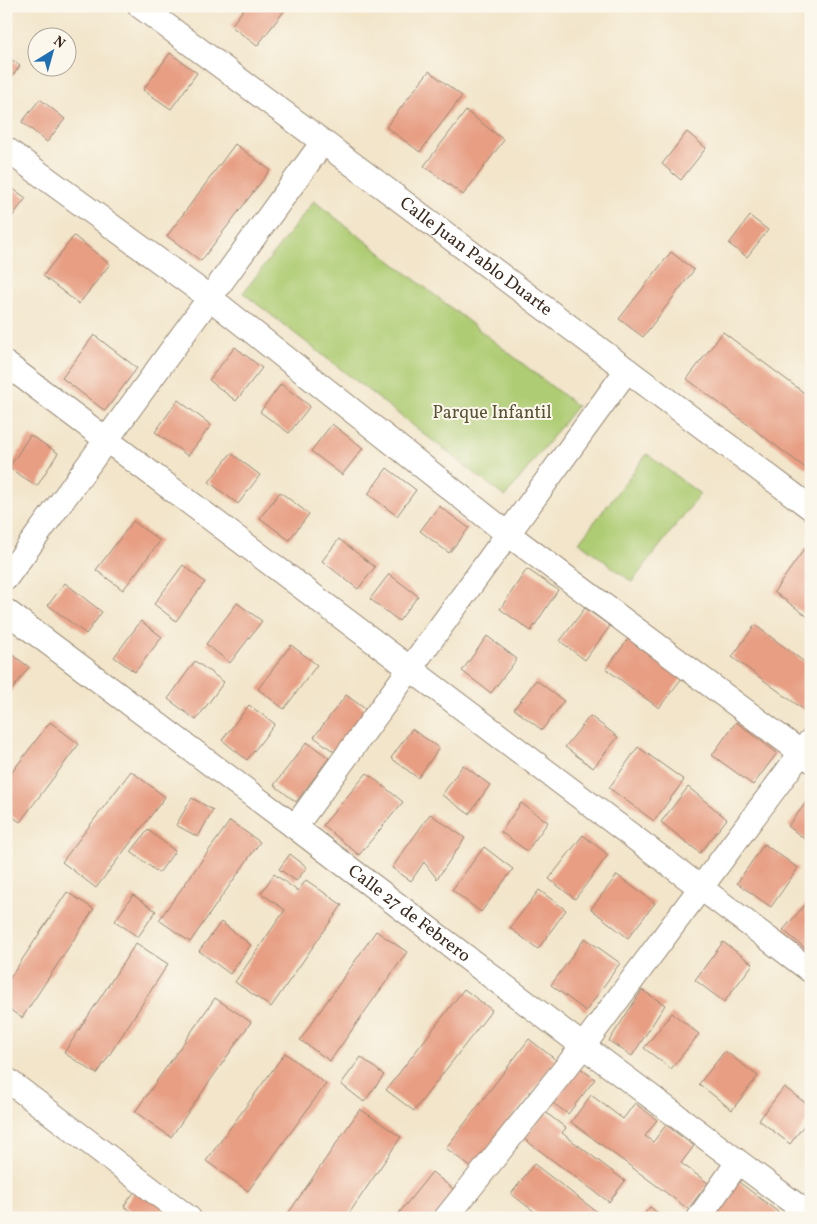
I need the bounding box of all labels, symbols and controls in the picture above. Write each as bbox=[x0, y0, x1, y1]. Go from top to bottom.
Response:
north arrow bbox=[28, 28, 78, 78]
text: N bbox=[49, 32, 69, 53]
street label: Calle Juan Pablo Duarte bbox=[394, 191, 557, 322]
park label: Parque Infantil bbox=[432, 401, 552, 426]
street label: Calle 27 de Febrero bbox=[342, 859, 476, 969]

